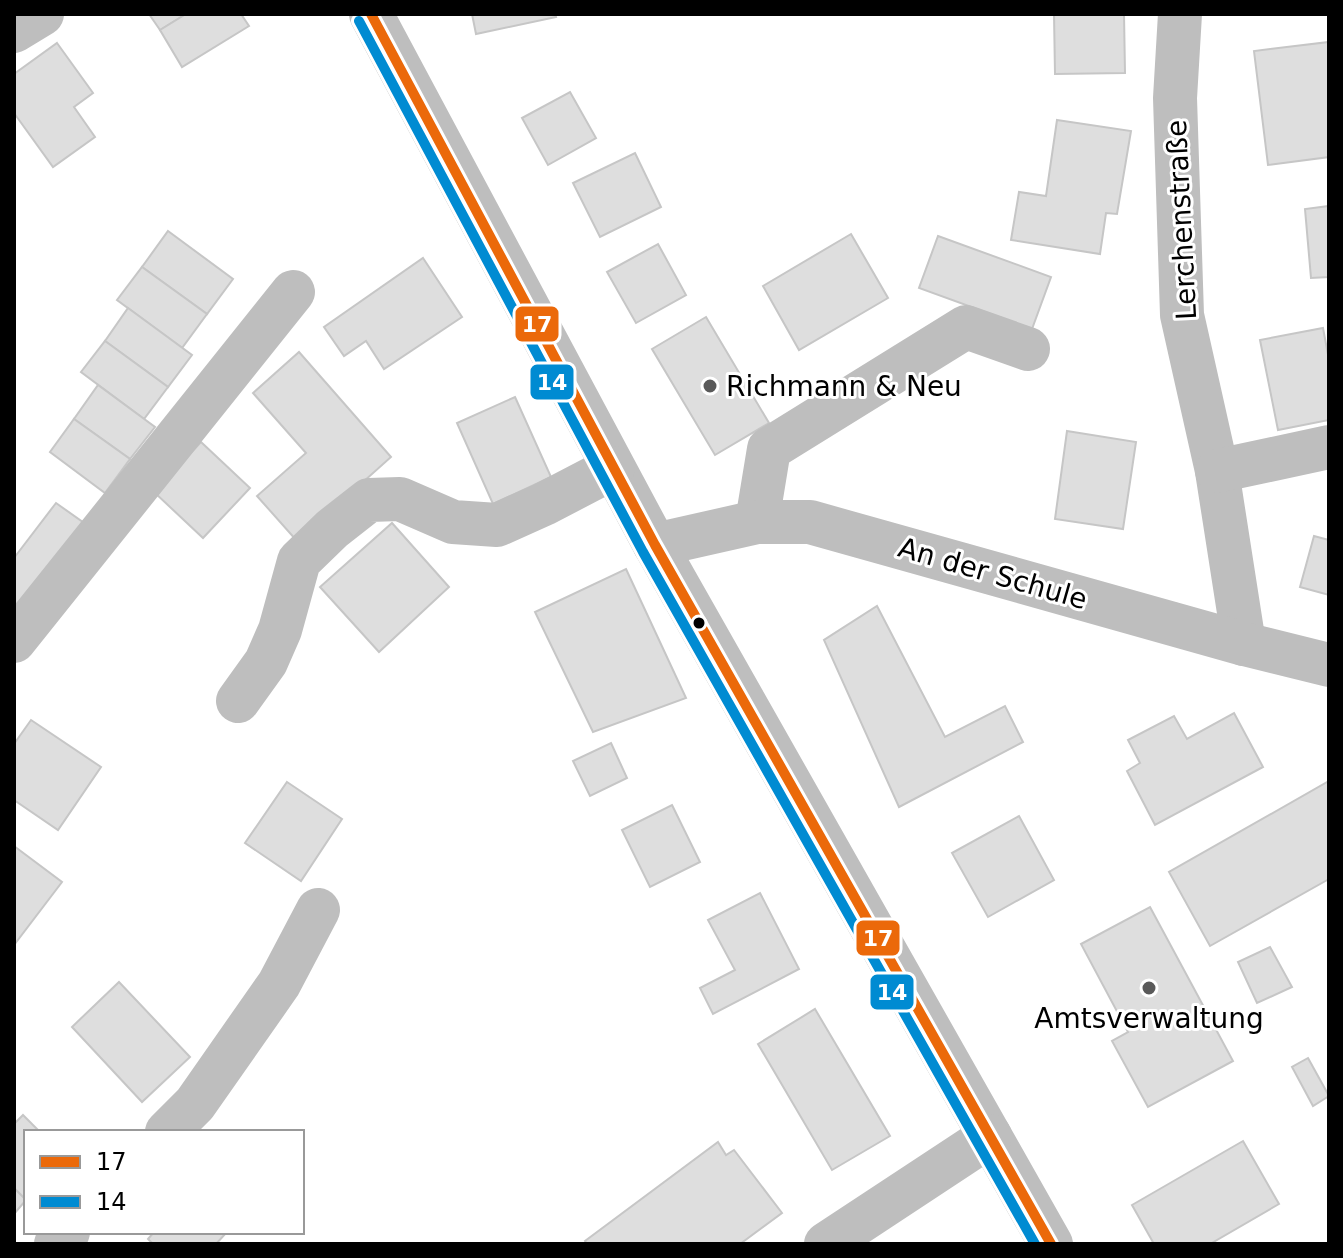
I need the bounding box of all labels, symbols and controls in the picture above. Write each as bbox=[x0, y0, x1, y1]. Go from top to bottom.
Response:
street label: Lerchenstraße bbox=[1160, 119, 1203, 321]
line badge: 17 bbox=[514, 305, 560, 343]
text: 17 bbox=[522, 312, 552, 337]
line badge: 14 bbox=[529, 363, 575, 401]
text: 14 bbox=[537, 370, 567, 395]
place label: Richmann & Neu bbox=[726, 370, 962, 403]
marker: Richmann & Neu bbox=[701, 377, 719, 395]
street label: An der Schule bbox=[895, 531, 1091, 616]
unlabelled marker bbox=[691, 615, 707, 631]
line badge: 17 bbox=[855, 919, 901, 957]
text: 17 bbox=[863, 926, 893, 951]
line badge: 14 bbox=[869, 973, 915, 1011]
marker: Amtsverwaltung bbox=[1140, 979, 1158, 997]
text: 14 bbox=[877, 980, 907, 1005]
place label: Amtsverwaltung bbox=[1034, 1002, 1264, 1035]
legend bbox=[24, 1130, 304, 1234]
text: 17 bbox=[96, 1148, 127, 1176]
text: 14 bbox=[96, 1188, 127, 1216]

